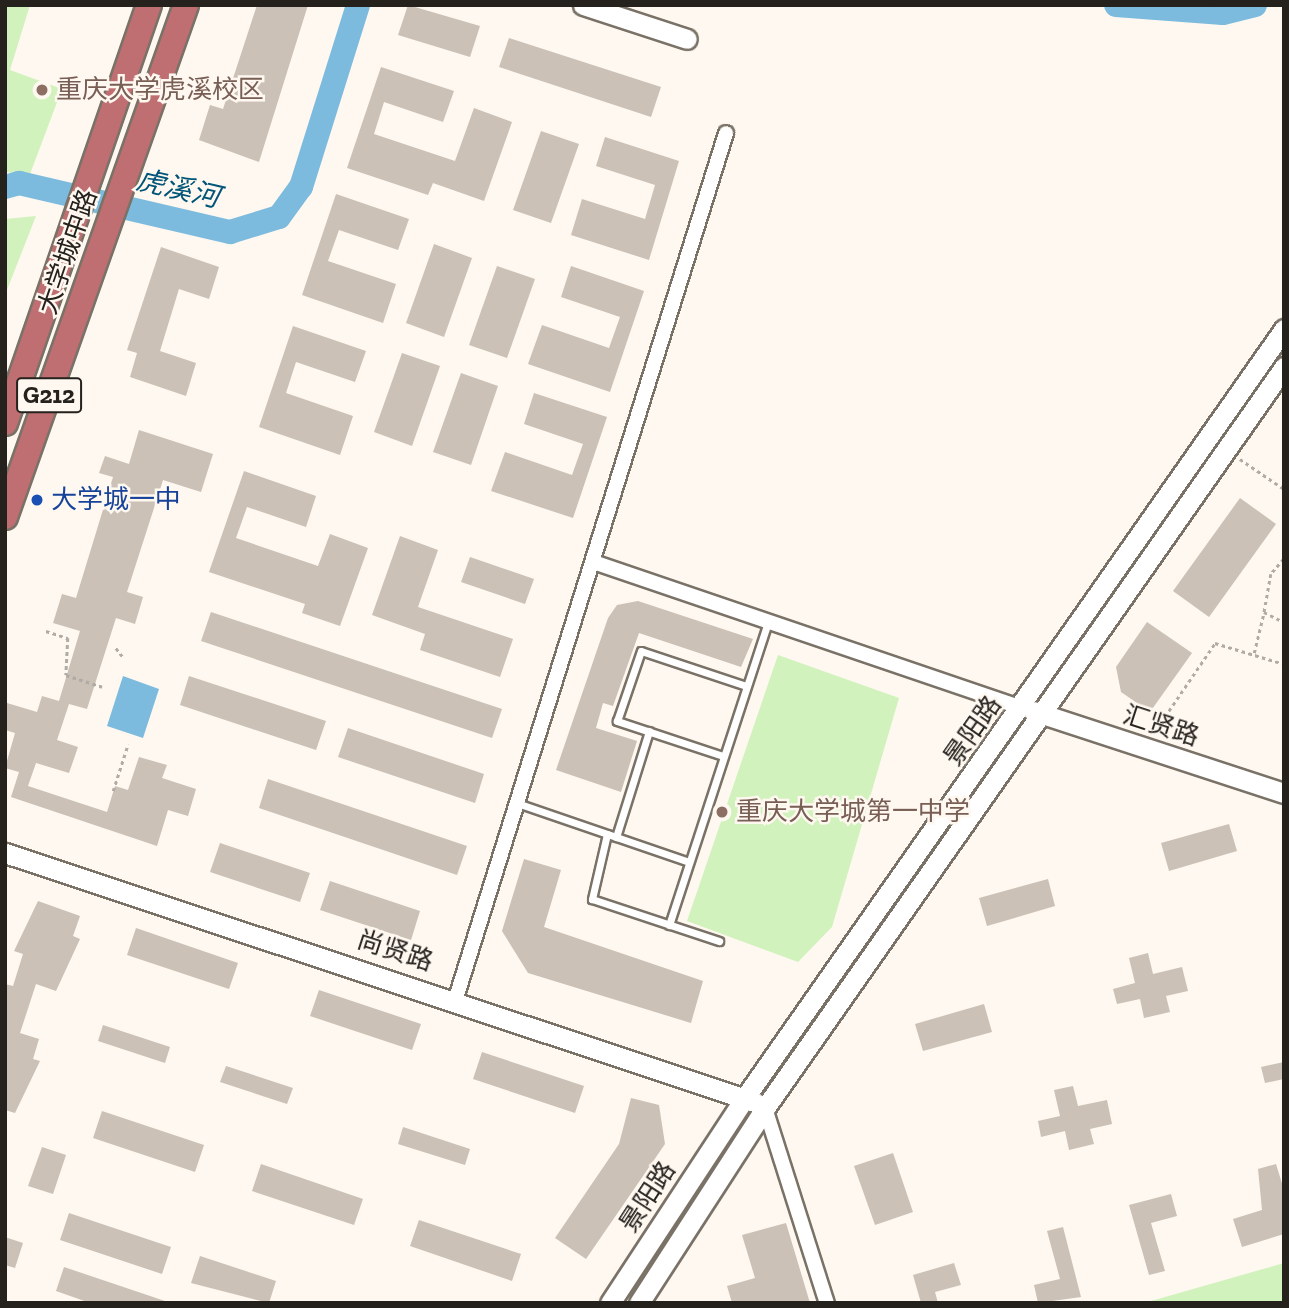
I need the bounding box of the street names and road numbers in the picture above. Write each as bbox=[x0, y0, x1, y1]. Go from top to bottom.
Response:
street label: 大学城中路 bbox=[32, 185, 104, 319]
road number: G212 bbox=[16, 374, 82, 416]
street label: 景阳路 bbox=[938, 690, 1008, 772]
street label: 汇贤路 bbox=[1119, 699, 1203, 753]
street label: 尚贤路 bbox=[353, 924, 437, 978]
street label: 景阳路 bbox=[614, 1156, 682, 1238]

